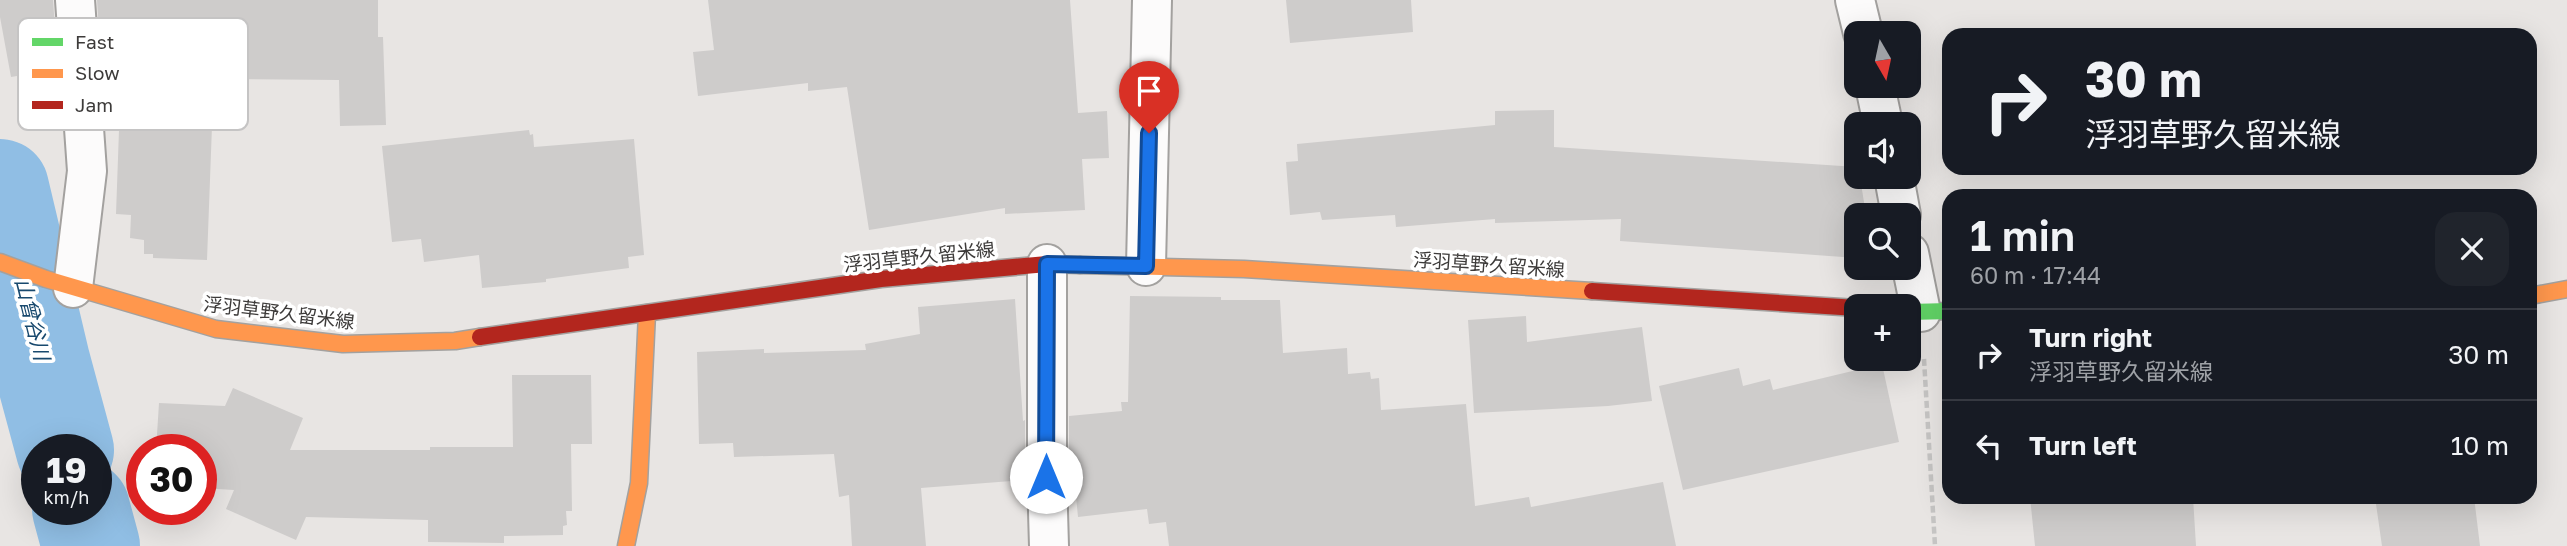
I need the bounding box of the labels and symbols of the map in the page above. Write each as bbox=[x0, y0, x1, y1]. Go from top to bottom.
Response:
legend bbox=[18, 18, 248, 130]
north arrow bbox=[1844, 21, 1922, 98]
text: Fast bbox=[75, 30, 114, 53]
text: Slow bbox=[75, 61, 120, 84]
pin bbox=[1119, 61, 1179, 133]
text: Jam bbox=[75, 93, 113, 116]
street label: 浮羽草野久留米線 bbox=[842, 237, 996, 275]
street label: 浮羽草野久留米線 bbox=[1412, 247, 1566, 281]
water label: 山曾谷川 bbox=[10, 275, 56, 365]
street label: 浮羽草野久留米線 bbox=[202, 291, 356, 333]
speed limit sign: 30 bbox=[126, 434, 217, 525]
position arrow bbox=[1009, 440, 1083, 514]

